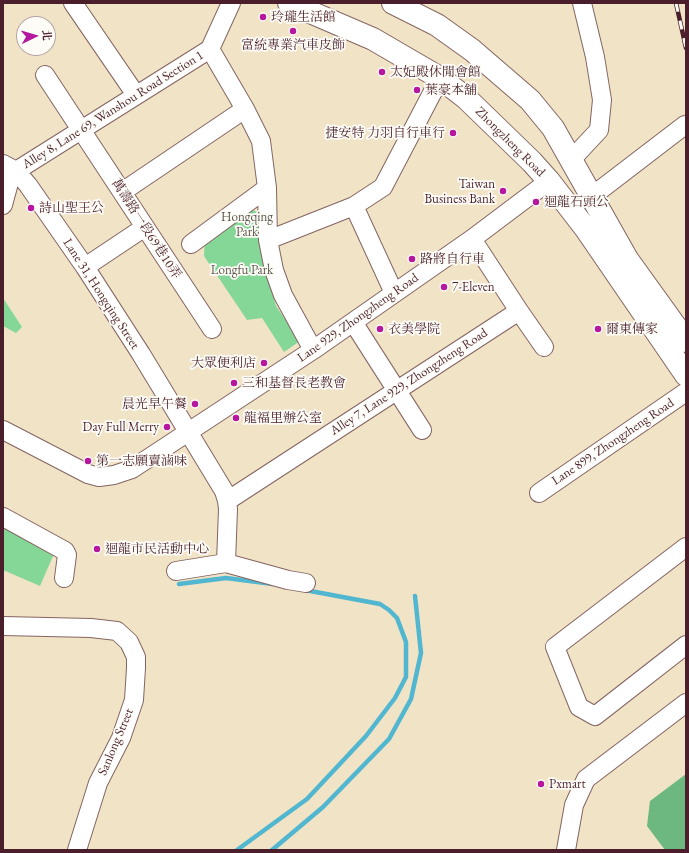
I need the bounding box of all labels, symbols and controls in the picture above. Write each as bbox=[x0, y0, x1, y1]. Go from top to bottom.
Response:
place label: 玲瓏生活館 bbox=[271, 9, 336, 25]
marker: 玲瓏生活館 bbox=[258, 12, 268, 22]
north arrow bbox=[16, 16, 56, 56]
marker: 富統專業汽車皮飾 bbox=[288, 26, 298, 36]
text: 北 bbox=[40, 29, 54, 41]
place label: 富統專業汽車皮飾 bbox=[241, 37, 345, 53]
street label: Alley 8, Lane 69, Wanshou Road Section 1 bbox=[20, 48, 206, 172]
place label: 太妃殿休閒會館 bbox=[390, 64, 481, 80]
marker: 太妃殿休閒會館 bbox=[377, 67, 387, 77]
place label: 葉豪本舖 bbox=[425, 82, 477, 98]
marker: 葉豪本舖 bbox=[412, 85, 422, 95]
street label: Zhongzheng Road bbox=[472, 104, 548, 180]
place label: 捷安特 力羽自行車行 bbox=[325, 125, 445, 141]
marker: 捷安特 力羽自行車行 bbox=[448, 128, 458, 138]
street label: 萬壽路一段69巷10弄 bbox=[108, 176, 184, 282]
place label: Taiwan Business Bank bbox=[424, 176, 495, 207]
marker: Taiwan Business Bank bbox=[498, 186, 508, 196]
place label: 迴龍石頭公 bbox=[544, 194, 609, 210]
marker: 迴龍石頭公 bbox=[531, 197, 541, 207]
place label: 詩山聖王公 bbox=[39, 200, 104, 216]
marker: 詩山聖王公 bbox=[26, 203, 36, 213]
park label: Hongqing Park bbox=[221, 209, 273, 240]
street label: Lane 31, Hongqing Street bbox=[59, 236, 143, 352]
place label: 路將自行車 bbox=[420, 251, 485, 267]
marker: 路將自行車 bbox=[407, 254, 417, 264]
park label: Longfu Park bbox=[211, 262, 273, 278]
street label: Lane 929, Zhongzheng Road bbox=[295, 270, 421, 366]
place label: 7-Eleven bbox=[452, 279, 495, 295]
marker: 7-Eleven bbox=[439, 282, 449, 292]
place label: 衣美學院 bbox=[388, 321, 440, 337]
place label: 爾東傳家 bbox=[606, 321, 658, 337]
marker: 衣美學院 bbox=[375, 324, 385, 334]
marker: 爾東傳家 bbox=[593, 324, 603, 334]
street label: Alley 7, Lane 929, Zhongzheng Road bbox=[327, 325, 491, 439]
place label: 大眾便利店 bbox=[191, 355, 256, 371]
marker: 大眾便利店 bbox=[259, 358, 269, 368]
place label: 三和基督長老教會 bbox=[242, 375, 346, 391]
marker: 三和基督長老教會 bbox=[229, 378, 239, 388]
street label: Lane 899, Zhongzheng Road bbox=[549, 395, 677, 489]
place label: 晨光早午餐 bbox=[122, 396, 187, 412]
marker: 晨光早午餐 bbox=[190, 399, 200, 409]
place label: 龍福里辦公室 bbox=[244, 410, 322, 426]
marker: 龍福里辦公室 bbox=[231, 413, 241, 423]
place label: Day Full Merry bbox=[83, 419, 159, 435]
marker: Day Full Merry bbox=[162, 422, 172, 432]
place label: 第一志願賣滷味 bbox=[96, 453, 187, 469]
marker: 第一志願賣滷味 bbox=[83, 456, 93, 466]
place label: 迴龍市民活動中心 bbox=[105, 541, 209, 557]
marker: 迴龍市民活動中心 bbox=[92, 544, 102, 554]
street label: Sanlong Street bbox=[95, 706, 137, 778]
place label: Pxmart bbox=[549, 776, 585, 792]
marker: Pxmart bbox=[536, 779, 546, 789]

